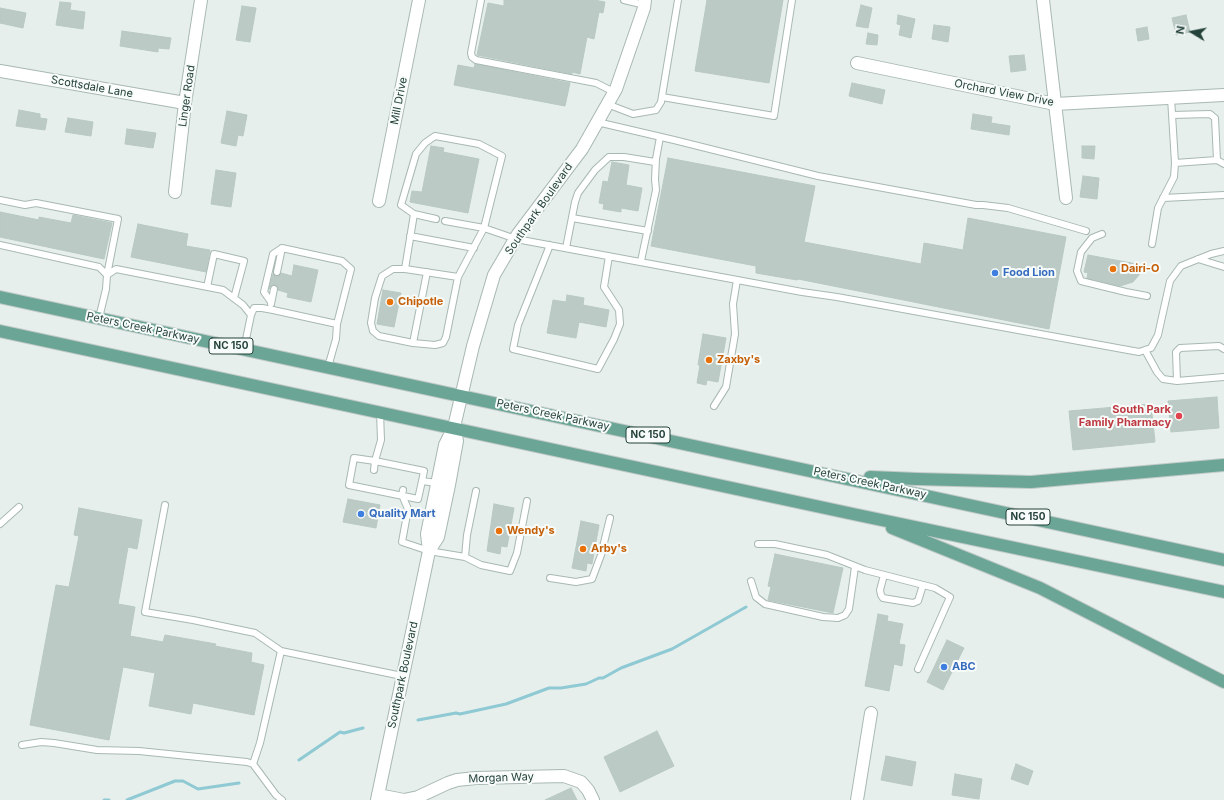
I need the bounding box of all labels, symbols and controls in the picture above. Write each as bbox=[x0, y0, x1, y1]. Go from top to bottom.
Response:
north arrow bbox=[1172, 12, 1212, 52]
text: N bbox=[1173, 25, 1188, 35]
street label: Linger Road bbox=[176, 64, 198, 128]
street label: Scottsdale Lane bbox=[50, 73, 134, 101]
street label: Mill Drive bbox=[388, 76, 410, 126]
street label: Orchard View Drive bbox=[953, 77, 1055, 109]
street label: Southpark Boulevard bbox=[502, 161, 576, 257]
place label: Dairi-O bbox=[1121, 262, 1159, 276]
marker: Dairi-O bbox=[1108, 264, 1118, 274]
place label: Food Lion bbox=[1003, 266, 1055, 280]
marker: Food Lion bbox=[990, 268, 1000, 278]
place label: Chipotle bbox=[398, 295, 443, 309]
marker: Chipotle bbox=[385, 297, 395, 307]
street label: Peters Creek Parkway bbox=[85, 310, 201, 346]
road number: NC 150 bbox=[209, 338, 253, 354]
place label: Zaxby's bbox=[717, 353, 760, 367]
marker: Zaxby's bbox=[704, 355, 714, 365]
street label: Peters Creek Parkway bbox=[495, 397, 611, 433]
place label: South Park Family Pharmacy bbox=[1079, 403, 1171, 429]
marker: South Park Family Pharmacy bbox=[1174, 411, 1184, 421]
road number: NC 150 bbox=[626, 427, 670, 443]
street label: Peters Creek Parkway bbox=[812, 465, 928, 501]
place label: Quality Mart bbox=[369, 507, 436, 521]
marker: Quality Mart bbox=[356, 509, 366, 519]
road number: NC 150 bbox=[1006, 509, 1050, 525]
place label: Wendy's bbox=[507, 524, 555, 538]
marker: Wendy's bbox=[494, 526, 504, 536]
place label: Arby's bbox=[591, 542, 627, 556]
marker: Arby's bbox=[578, 544, 588, 554]
street label: Southpark Boulevard bbox=[385, 620, 421, 730]
place label: ABC bbox=[952, 660, 976, 674]
marker: ABC bbox=[939, 662, 949, 672]
street label: Morgan Way bbox=[468, 770, 534, 786]

